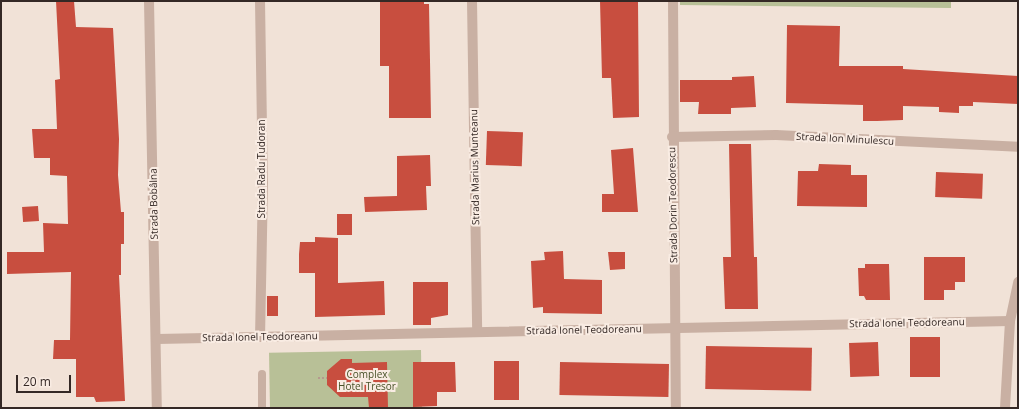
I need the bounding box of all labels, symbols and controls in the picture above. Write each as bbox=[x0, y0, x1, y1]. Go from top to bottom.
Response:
street label: Strada Marius Munteanu bbox=[468, 109, 482, 225]
street label: Strada Radu Tudoran bbox=[256, 119, 268, 219]
street label: Strada Ion Minulescu bbox=[796, 130, 894, 148]
street label: Strada Dorin Teodorescu bbox=[666, 147, 680, 263]
street label: Strada Bobâlna bbox=[147, 168, 161, 240]
street label: Strada Ionel Teodoreanu bbox=[849, 316, 965, 330]
street label: Strada Ionel Teodoreanu bbox=[526, 323, 642, 337]
street label: Strada Ionel Teodoreanu bbox=[202, 330, 318, 344]
scale bar bbox=[18, 367, 73, 393]
park label: Complex Hotel Tresor bbox=[338, 368, 396, 392]
text: 20 m bbox=[23, 373, 51, 390]

